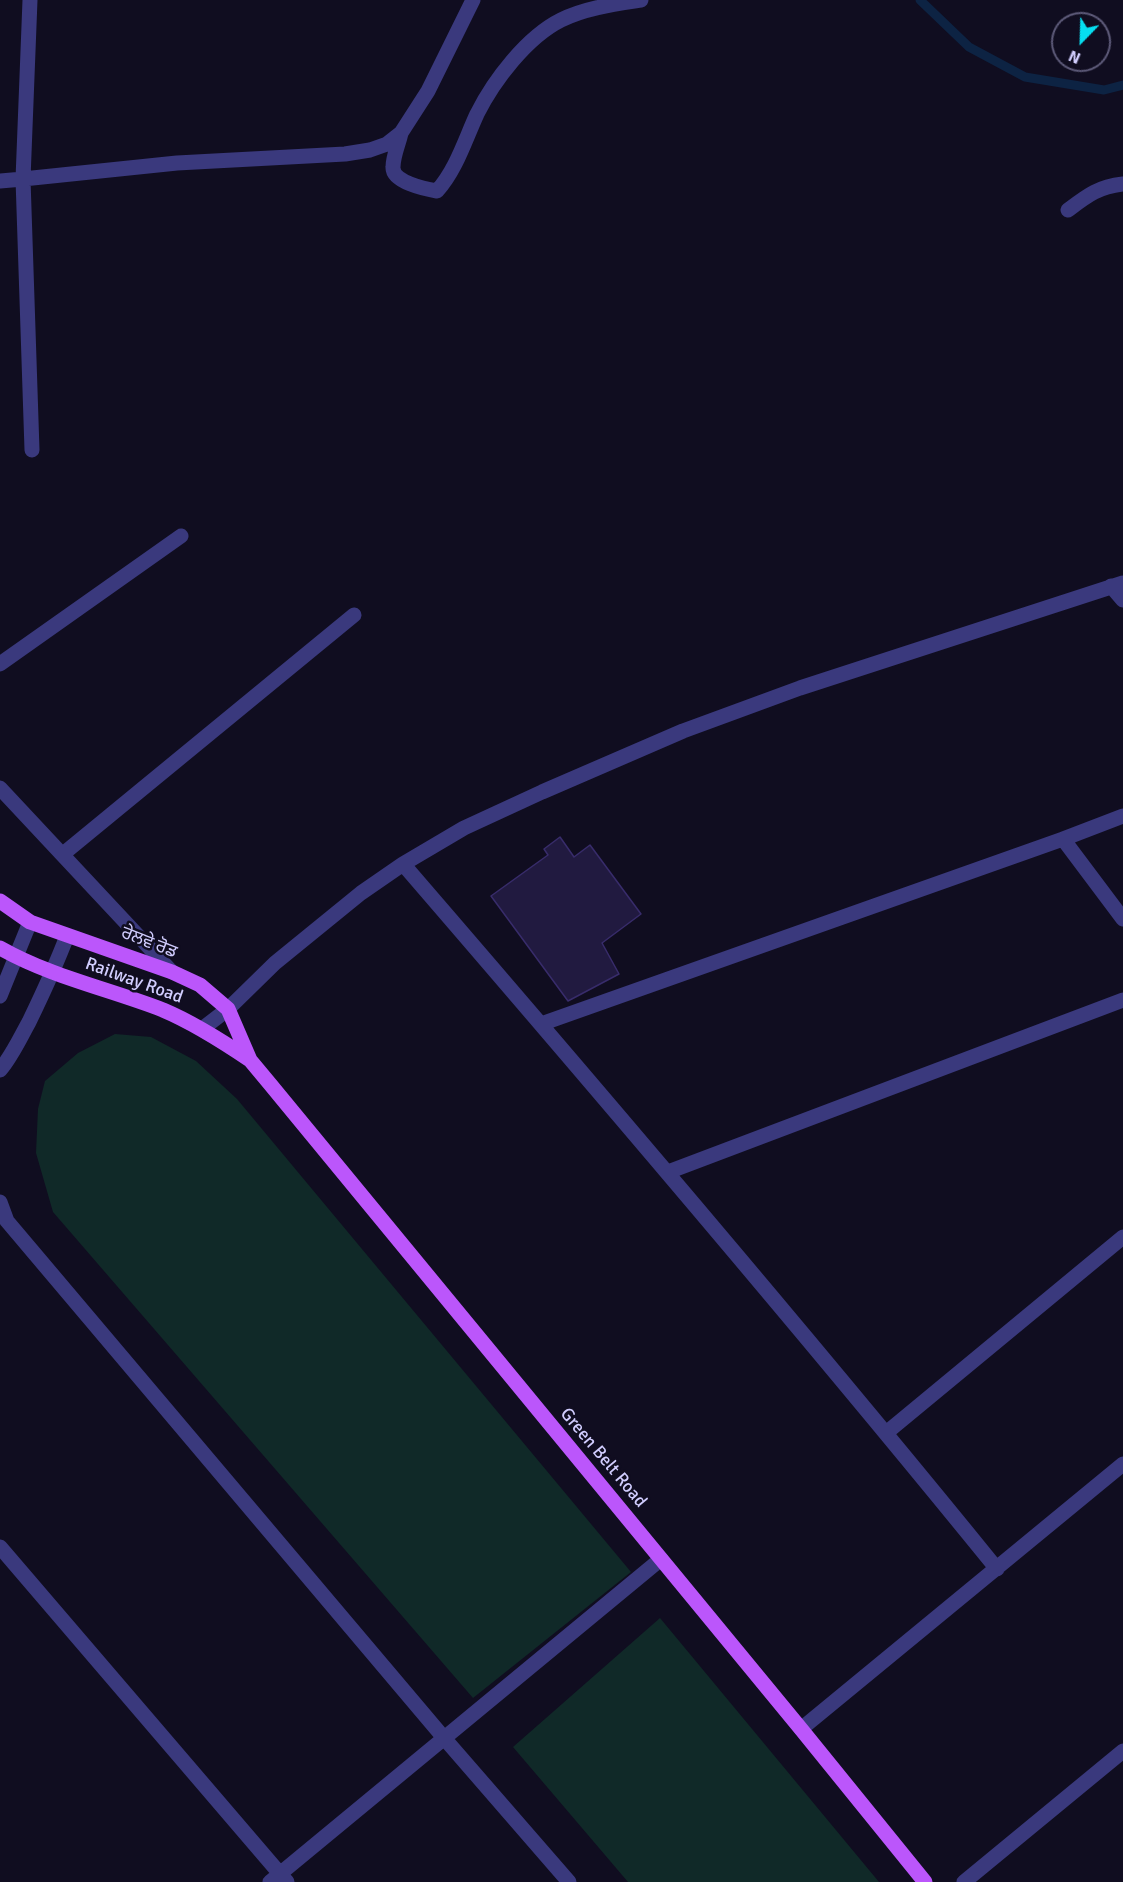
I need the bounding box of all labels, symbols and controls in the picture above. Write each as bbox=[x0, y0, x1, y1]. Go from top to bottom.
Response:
north arrow bbox=[1051, 12, 1111, 72]
text: N bbox=[1066, 45, 1084, 68]
street label: ਰੇਲਵੇ ਰੋਡ bbox=[118, 923, 180, 963]
street label: Railway Road bbox=[82, 953, 186, 1009]
street label: Green Belt Road bbox=[555, 1404, 651, 1512]

